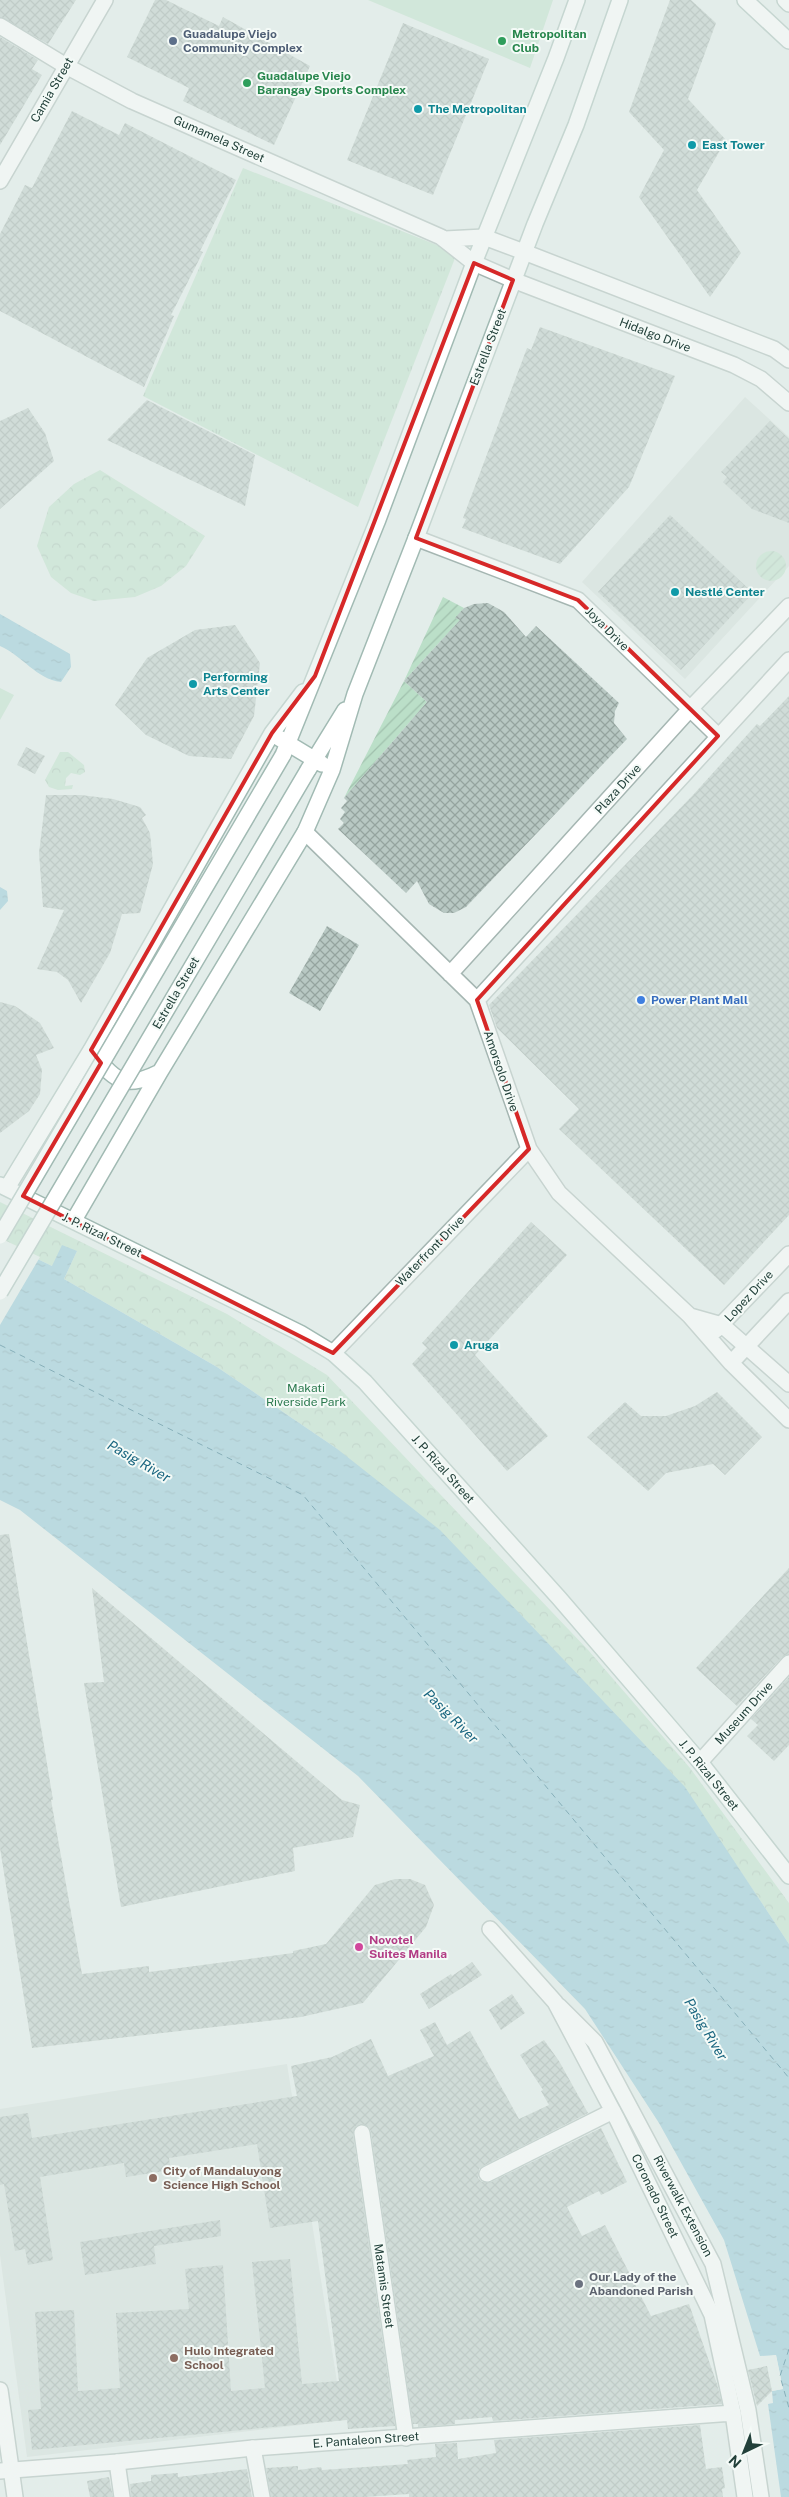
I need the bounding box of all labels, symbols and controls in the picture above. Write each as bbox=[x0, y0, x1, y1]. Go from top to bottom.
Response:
place label: Guadalupe Viejo Community Complex bbox=[183, 27, 303, 55]
place label: Metropolitan Club bbox=[512, 27, 587, 55]
marker: Guadalupe Viejo Community Complex bbox=[167, 35, 179, 47]
marker: Metropolitan Club bbox=[496, 35, 508, 47]
street label: Camia Street bbox=[28, 55, 76, 125]
place label: Guadalupe Viejo Barangay Sports Complex bbox=[257, 69, 406, 97]
marker: Guadalupe Viejo Barangay Sports Complex bbox=[241, 77, 253, 89]
place label: The Metropolitan bbox=[428, 102, 527, 116]
marker: The Metropolitan bbox=[412, 103, 424, 115]
street label: Gumamela Street bbox=[171, 113, 267, 165]
place label: East Tower bbox=[702, 138, 765, 152]
marker: East Tower bbox=[686, 139, 698, 151]
street label: Estrella Street bbox=[467, 306, 509, 387]
street label: Hidalgo Drive bbox=[617, 315, 693, 355]
place label: Nestlé Center bbox=[685, 585, 765, 599]
marker: Nestlé Center bbox=[669, 586, 681, 598]
street label: Joya Drive bbox=[582, 604, 632, 654]
place label: Performing Arts Center bbox=[203, 670, 270, 698]
marker: Performing Arts Center bbox=[187, 678, 199, 690]
street label: Plaza Drive bbox=[592, 761, 644, 817]
street label: Estrella Street bbox=[150, 954, 202, 1032]
place label: Power Plant Mall bbox=[651, 993, 748, 1007]
marker: Power Plant Mall bbox=[635, 994, 647, 1006]
street label: Amorsolo Drive bbox=[481, 1029, 521, 1114]
street label: J. P. Rizal Street bbox=[60, 1210, 144, 1261]
street label: Waterfront Drive bbox=[393, 1213, 467, 1289]
street label: Lopez Drive bbox=[722, 1267, 776, 1324]
place label: Aruga bbox=[464, 1338, 499, 1352]
marker: Aruga bbox=[448, 1339, 460, 1351]
park label: Makati Riverside Park bbox=[266, 1381, 346, 1409]
street label: J. P. Rizal Street bbox=[409, 1432, 478, 1506]
water label: Pasig River bbox=[105, 1437, 174, 1486]
street label: Museum Drive bbox=[712, 1679, 776, 1747]
water label: Pasig River bbox=[421, 1686, 482, 1747]
street label: J. P. Rizal Street bbox=[676, 1737, 742, 1813]
place label: Novotel Suites Manila bbox=[369, 1933, 447, 1961]
marker: Novotel Suites Manila bbox=[353, 1941, 365, 1953]
water label: Pasig River bbox=[681, 1995, 731, 2064]
street label: Coronado Street bbox=[629, 2152, 682, 2241]
street label: Riverwalk Extension bbox=[650, 2153, 716, 2259]
place label: City of Mandaluyong Science High School bbox=[163, 2164, 282, 2192]
marker: City of Mandaluyong Science High School bbox=[147, 2172, 159, 2184]
street label: Matamis Street bbox=[371, 2243, 397, 2330]
place label: Our Lady of the Abandoned Parish bbox=[589, 2270, 693, 2298]
marker: Our Lady of the Abandoned Parish bbox=[573, 2278, 585, 2290]
place label: Hulo Integrated School bbox=[184, 2344, 274, 2372]
marker: Hulo Integrated School bbox=[168, 2352, 180, 2364]
north arrow bbox=[719, 2427, 769, 2477]
street label: E. Pantaleon Street bbox=[312, 2429, 420, 2451]
text: N bbox=[726, 2452, 745, 2471]

